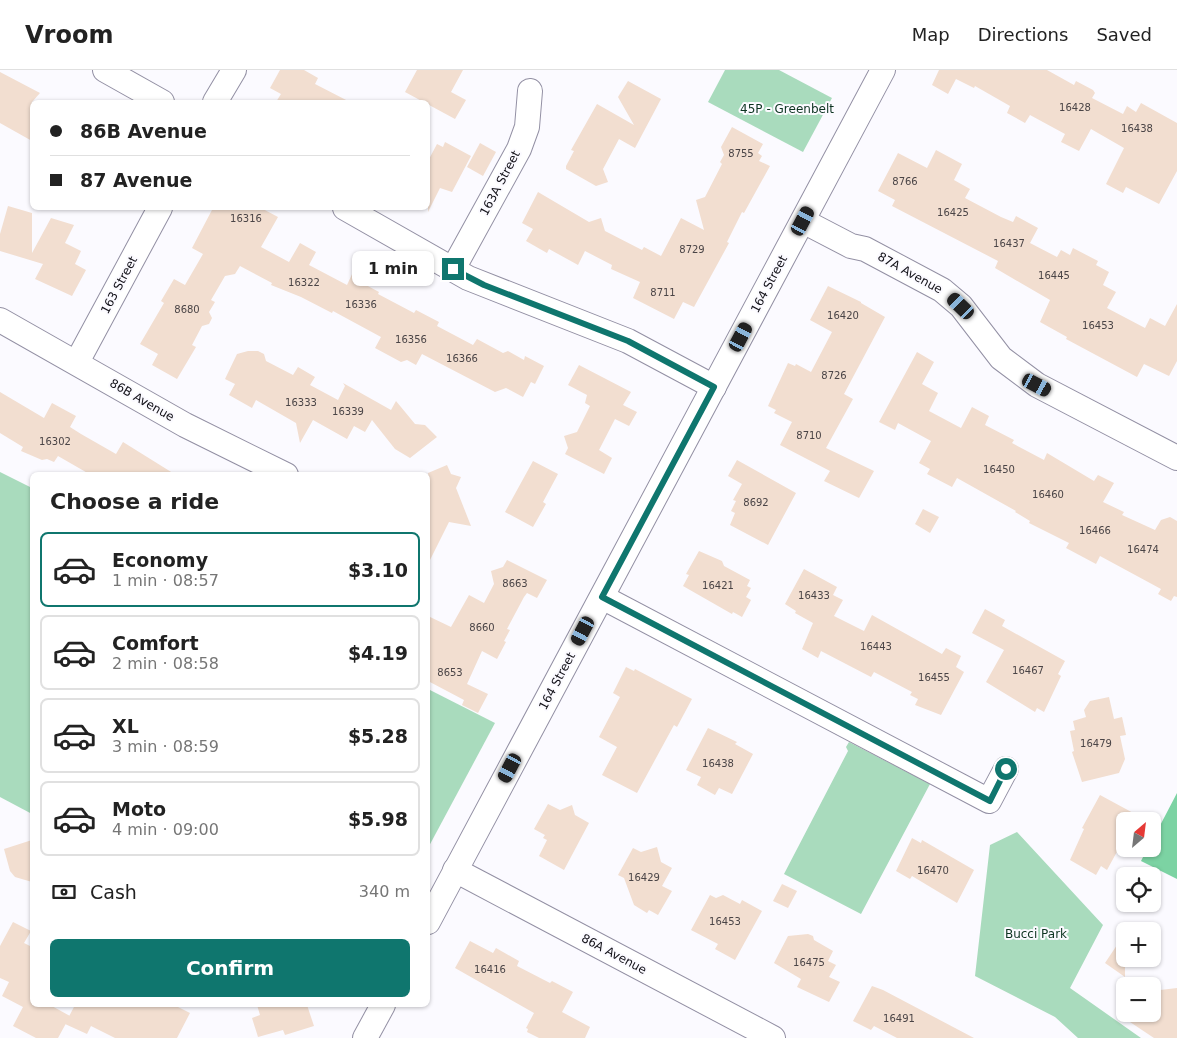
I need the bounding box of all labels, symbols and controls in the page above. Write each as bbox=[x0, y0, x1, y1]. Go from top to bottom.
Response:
text: Vroom bbox=[25, 21, 113, 49]
text: Map bbox=[912, 24, 950, 45]
text: Directions bbox=[978, 24, 1068, 45]
text: Saved bbox=[1096, 24, 1152, 45]
park label: 45P - Greenbelt bbox=[740, 102, 834, 116]
house number: 16428 bbox=[1059, 102, 1091, 113]
text: 86B Avenue bbox=[80, 120, 207, 142]
house number: 16438 bbox=[1121, 123, 1153, 134]
street label: 163A Street bbox=[477, 148, 523, 218]
house number: 8755 bbox=[728, 148, 754, 159]
text: 87 Avenue bbox=[80, 169, 192, 191]
house number: 8766 bbox=[892, 176, 918, 187]
car bbox=[789, 204, 816, 238]
house number: 16425 bbox=[937, 207, 969, 218]
house number: 16316 bbox=[230, 213, 262, 224]
house number: 16437 bbox=[993, 238, 1025, 249]
house number: 8729 bbox=[679, 244, 705, 255]
street label: 87A Avenue bbox=[875, 249, 945, 297]
callout: 1 min bbox=[353, 252, 436, 286]
street label: 164 Street bbox=[748, 253, 790, 315]
street label: 163 Street bbox=[98, 254, 140, 316]
route end bbox=[442, 258, 464, 280]
text: 1 min bbox=[368, 259, 418, 278]
house number: 16445 bbox=[1038, 270, 1070, 281]
house number: 16322 bbox=[288, 277, 320, 288]
house number: 8711 bbox=[650, 287, 676, 298]
car bbox=[944, 290, 977, 322]
house number: 16336 bbox=[345, 299, 377, 310]
house number: 8680 bbox=[174, 304, 200, 315]
house number: 16420 bbox=[827, 310, 859, 321]
car bbox=[727, 320, 754, 354]
house number: 16453 bbox=[1082, 320, 1114, 331]
house number: 16356 bbox=[395, 334, 427, 345]
house number: 16366 bbox=[446, 353, 478, 364]
house number: 8726 bbox=[821, 370, 847, 381]
car bbox=[1020, 371, 1053, 399]
street label: 86B Avenue bbox=[107, 376, 177, 424]
house number: 16333 bbox=[285, 397, 317, 408]
house number: 16339 bbox=[332, 406, 364, 417]
house number: 8710 bbox=[796, 430, 822, 441]
house number: 16302 bbox=[39, 436, 71, 447]
house number: 16450 bbox=[983, 464, 1015, 475]
text: Choose a ride bbox=[50, 489, 219, 514]
house number: 16460 bbox=[1032, 489, 1064, 500]
house number: 8692 bbox=[743, 497, 769, 508]
house number: 16466 bbox=[1079, 525, 1111, 536]
house number: 16474 bbox=[1127, 544, 1159, 555]
icon: car bbox=[52, 547, 97, 592]
text: Economy bbox=[112, 549, 208, 571]
text: $3.10 bbox=[348, 559, 408, 581]
text: 1 min · 08:57 bbox=[112, 571, 219, 590]
house number: 8663 bbox=[502, 578, 528, 589]
house number: 16421 bbox=[702, 580, 734, 591]
house number: 16433 bbox=[798, 590, 830, 601]
car bbox=[569, 614, 596, 648]
house number: 8660 bbox=[469, 622, 495, 633]
icon: car bbox=[52, 630, 97, 675]
text: Comfort bbox=[112, 632, 199, 654]
house number: 16443 bbox=[860, 641, 892, 652]
text: $4.19 bbox=[348, 642, 408, 664]
street label: 164 Street bbox=[536, 650, 578, 712]
text: 2 min · 08:58 bbox=[112, 654, 219, 673]
house number: 16467 bbox=[1012, 665, 1044, 676]
house number: 8653 bbox=[437, 667, 463, 678]
house number: 16455 bbox=[918, 672, 950, 683]
icon: car bbox=[52, 713, 97, 758]
text: XL bbox=[112, 715, 139, 737]
text: $5.28 bbox=[348, 725, 408, 747]
text: 3 min · 08:59 bbox=[112, 737, 219, 756]
house number: 16479 bbox=[1080, 738, 1112, 749]
car bbox=[496, 751, 523, 785]
house number: 16438 bbox=[702, 758, 734, 769]
route start bbox=[995, 758, 1017, 780]
icon: car bbox=[52, 796, 97, 841]
text: Moto bbox=[112, 798, 166, 820]
text: $5.98 bbox=[348, 808, 408, 830]
north arrow bbox=[1116, 812, 1161, 858]
map controls bbox=[1116, 812, 1161, 1022]
text: 4 min · 09:00 bbox=[112, 820, 219, 839]
house number: 16470 bbox=[917, 865, 949, 876]
button: locate bbox=[1116, 867, 1161, 912]
house number: 16429 bbox=[628, 872, 660, 883]
icon: cash bbox=[50, 878, 78, 906]
text: Cash bbox=[90, 881, 137, 903]
text: 340 m bbox=[359, 882, 410, 901]
house number: 16453 bbox=[709, 916, 741, 927]
button: + bbox=[1116, 922, 1161, 967]
park label: Bucci Park bbox=[1005, 927, 1067, 941]
street label: 86A Avenue bbox=[579, 931, 649, 977]
button: Confirm bbox=[50, 939, 410, 997]
house number: 16475 bbox=[793, 957, 825, 968]
house number: 16416 bbox=[474, 964, 506, 975]
button: − bbox=[1116, 977, 1161, 1022]
house number: 16491 bbox=[883, 1013, 915, 1024]

